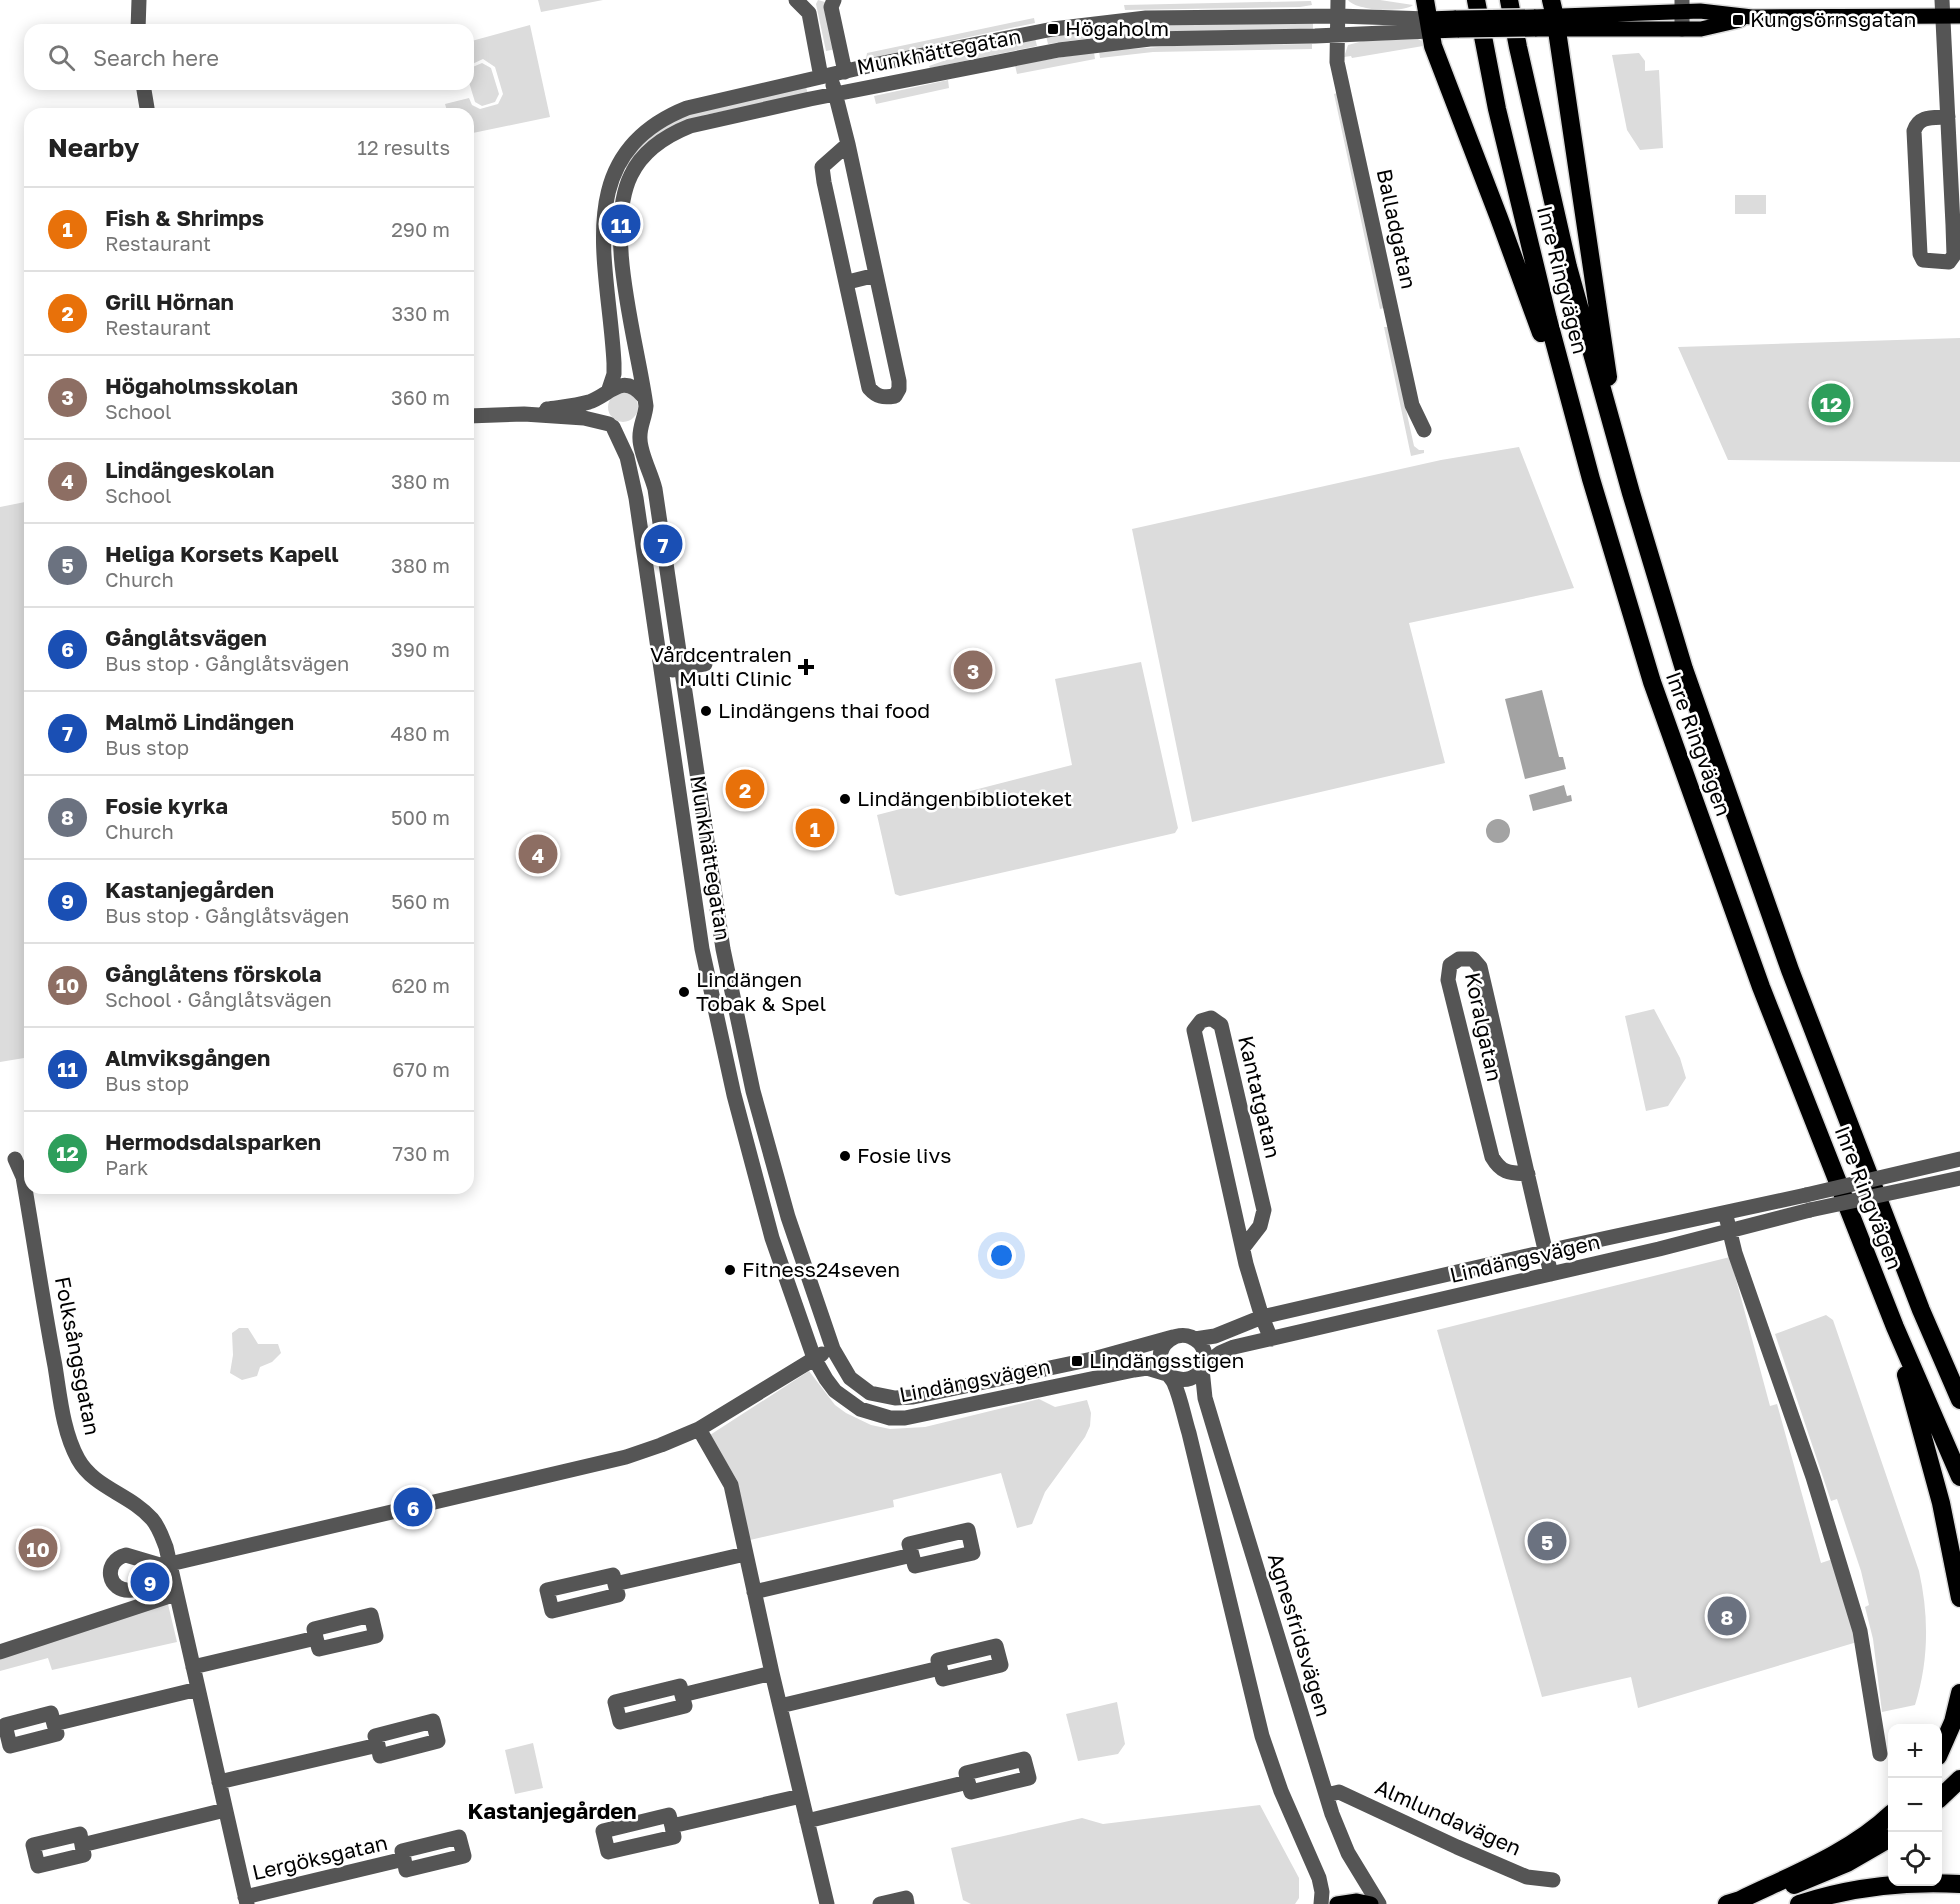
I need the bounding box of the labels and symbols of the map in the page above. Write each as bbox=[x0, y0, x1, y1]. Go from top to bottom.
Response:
place label: Kungsörnsgatan bbox=[1750, 6, 1916, 32]
marker: Kungsörnsgatan bbox=[1731, 13, 1745, 27]
place label: Högaholm bbox=[1065, 15, 1169, 41]
street label: Munkhättegatan bbox=[855, 22, 1023, 80]
marker: Högaholm bbox=[1046, 22, 1060, 36]
street label: Balladgatan bbox=[1372, 166, 1422, 291]
pin: 11 bbox=[602, 202, 640, 246]
street label: Inre Ringvägen bbox=[1532, 203, 1594, 357]
pin: 12 bbox=[1812, 380, 1850, 426]
pin: 7 bbox=[644, 522, 682, 566]
place label: Vårdcentralen Multi Clinic bbox=[650, 641, 792, 691]
pin: 3 bbox=[954, 648, 992, 692]
marker: Vårdcentralen Multi Clinic bbox=[797, 658, 815, 676]
street label: Inre Ringvägen bbox=[1661, 668, 1737, 819]
place label: Lindängens thai food bbox=[718, 697, 930, 723]
marker: Lindängens thai food bbox=[699, 704, 713, 718]
pin: 2 bbox=[726, 766, 764, 812]
street label: Munkhättegatan bbox=[685, 774, 737, 942]
place label: Lindängenbiblioteket bbox=[857, 785, 1072, 811]
marker: Lindängenbiblioteket bbox=[838, 792, 852, 806]
pin: 1 bbox=[796, 806, 834, 850]
pin: 4 bbox=[518, 832, 558, 876]
place label: Lindängen Tobak & Spel bbox=[696, 966, 826, 1016]
street label: Koralgatan bbox=[1460, 970, 1508, 1084]
marker: Lindängen Tobak & Spel bbox=[677, 985, 691, 999]
street label: Kantatgatan bbox=[1233, 1033, 1287, 1161]
street label: Inre Ringvägen bbox=[1830, 1122, 1908, 1273]
place label: Fosie livs bbox=[857, 1142, 951, 1168]
marker: Fosie livs bbox=[838, 1149, 852, 1163]
street label: Lindängsvägen bbox=[1447, 1228, 1602, 1288]
your location bbox=[987, 1241, 1016, 1270]
place label: Fitness24seven bbox=[742, 1256, 900, 1282]
marker: Fitness24seven bbox=[723, 1263, 737, 1277]
street label: Folksångsgatan bbox=[50, 1274, 106, 1437]
place label: Lindängsstigen bbox=[1089, 1347, 1244, 1373]
street label: Lindängsvägen bbox=[897, 1353, 1053, 1407]
marker: Lindängsstigen bbox=[1070, 1354, 1084, 1368]
pin: 6 bbox=[394, 1484, 432, 1530]
pin: 5 bbox=[1528, 1518, 1566, 1564]
pin: 10 bbox=[18, 1526, 57, 1570]
street label: Agnesfridsvägen bbox=[1263, 1550, 1337, 1720]
pin: 9 bbox=[130, 1560, 170, 1604]
pin: 8 bbox=[1708, 1594, 1746, 1638]
street label: Almlundavägen bbox=[1371, 1773, 1525, 1861]
district label: Kastanjegården bbox=[468, 1797, 636, 1824]
street label: Lergöksgatan bbox=[250, 1829, 390, 1885]

